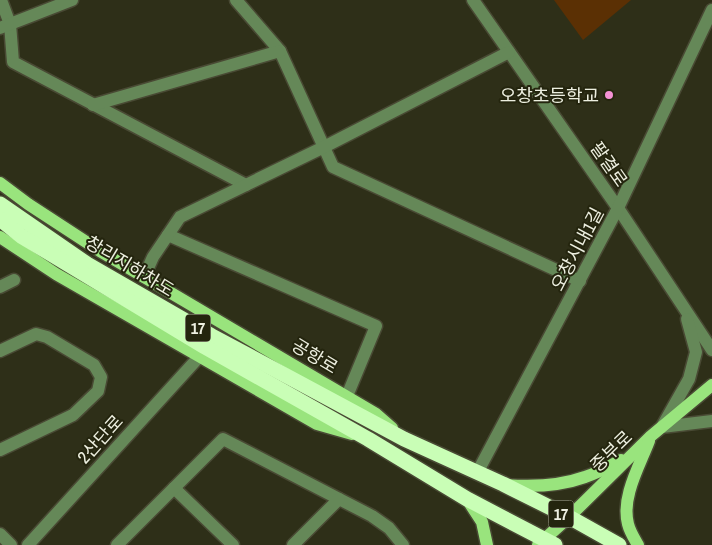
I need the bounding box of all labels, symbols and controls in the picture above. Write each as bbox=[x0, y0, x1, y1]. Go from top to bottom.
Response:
place label: 오창초등학교 bbox=[500, 83, 599, 108]
marker: 오창초등학교 bbox=[603, 89, 615, 101]
street label: 팔결로 bbox=[585, 136, 633, 192]
street label: 오창시내1길 bbox=[545, 203, 609, 295]
street label: 창리지하차도 bbox=[81, 230, 179, 302]
road number: 17 bbox=[186, 314, 210, 342]
street label: 공항로 bbox=[287, 332, 343, 380]
street label: 2산단로 bbox=[71, 409, 129, 469]
street label: 중부로 bbox=[584, 425, 638, 477]
road number: 17 bbox=[548, 500, 574, 528]

